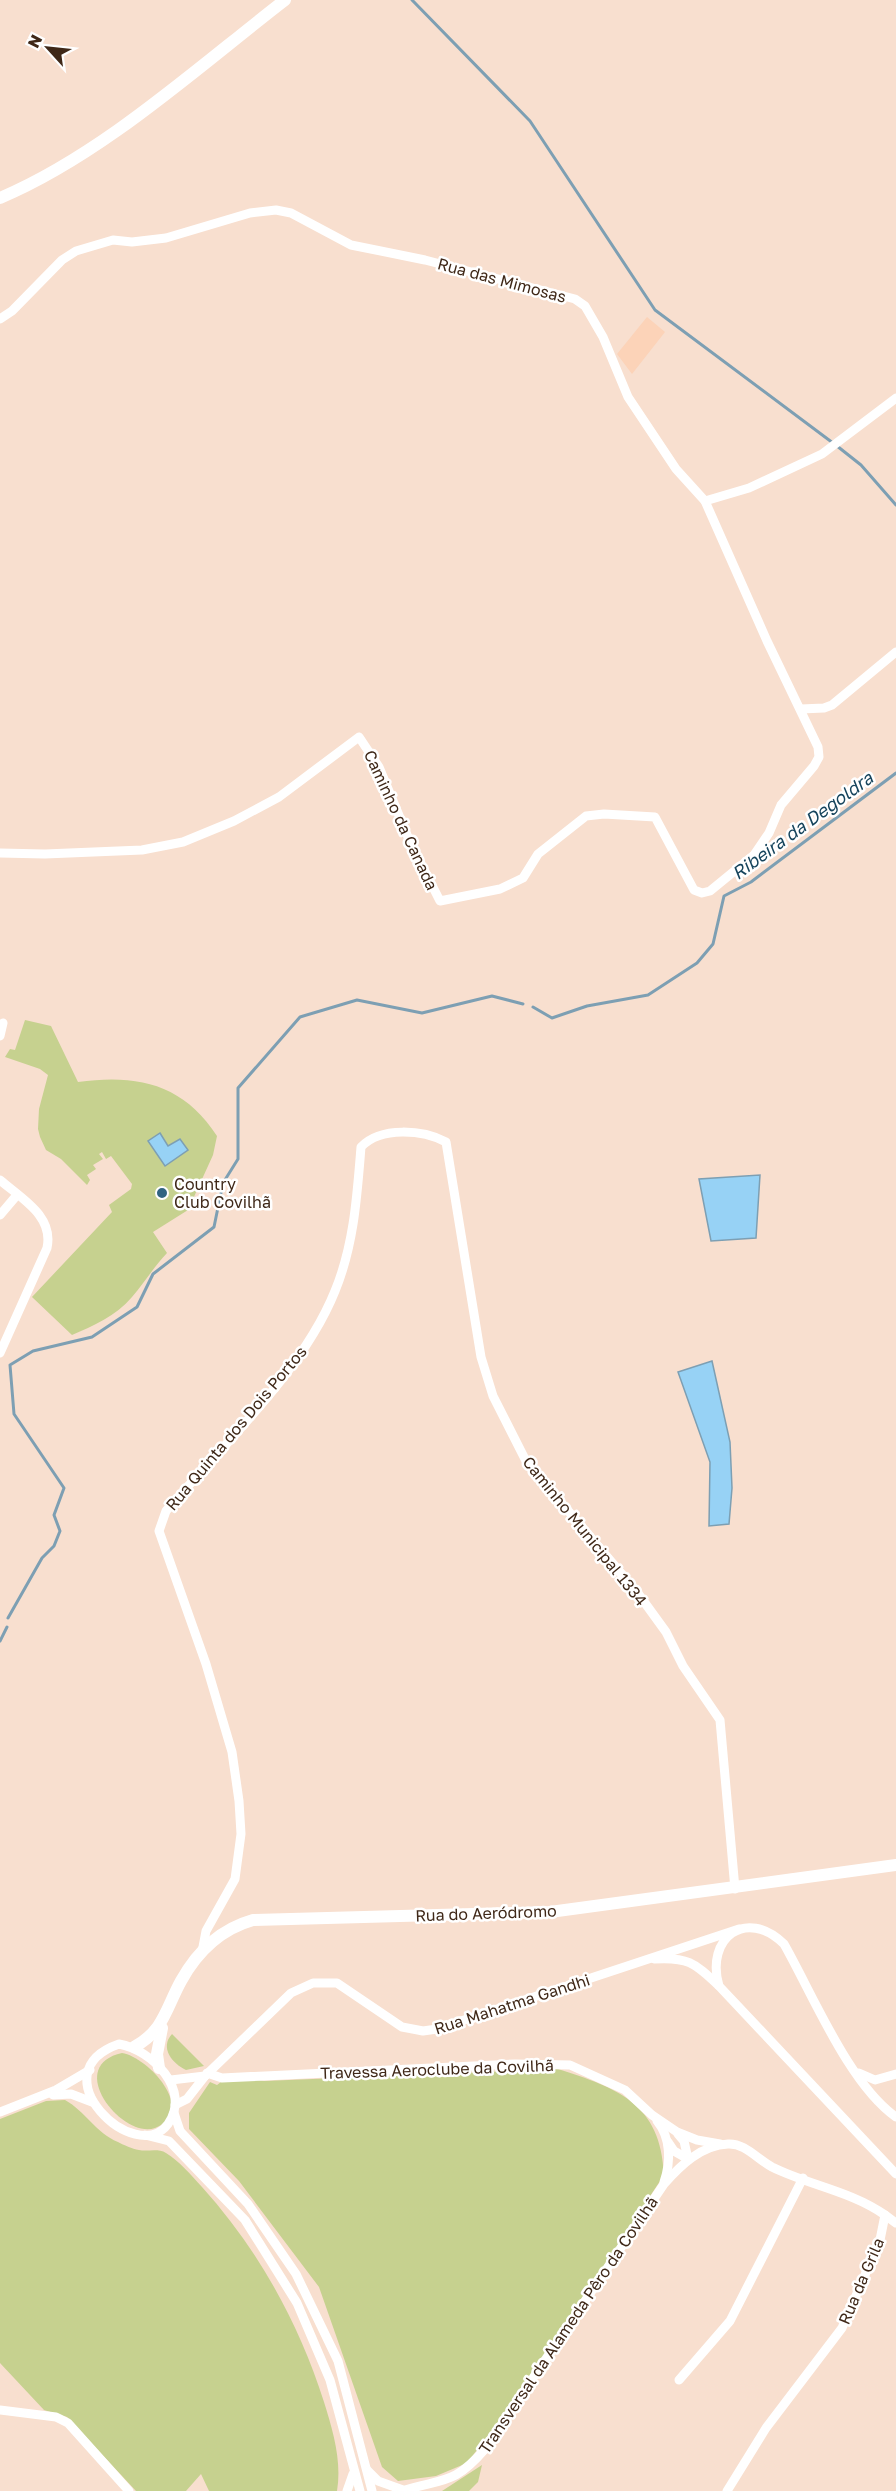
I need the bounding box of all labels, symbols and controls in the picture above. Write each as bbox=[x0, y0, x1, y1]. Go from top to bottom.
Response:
north arrow bbox=[18, 18, 78, 78]
text: N bbox=[23, 31, 46, 51]
street label: Rua das Mimosas bbox=[435, 253, 569, 307]
street label: Caminho da Canada bbox=[360, 747, 442, 893]
water label: Ribeira da Degoldra bbox=[727, 766, 878, 884]
place label: Country Club Covilhã bbox=[174, 1174, 271, 1212]
marker: Country Club Covilhã bbox=[155, 1186, 169, 1200]
street label: Rua Quinta dos Dois Portos bbox=[161, 1342, 311, 1514]
street label: Caminho Municipal 1334 bbox=[519, 1452, 651, 1610]
street label: Rua do Aeródromo bbox=[415, 1901, 557, 1925]
street label: Rua Mahatma Gandhi bbox=[432, 1969, 592, 2039]
street label: Travessa Aeroclube da Covilhã bbox=[320, 2055, 554, 2083]
street label: Transversal da Alameda Pêro da Covilhã bbox=[474, 2193, 662, 2457]
street label: Rua da Grila bbox=[834, 2235, 888, 2327]

